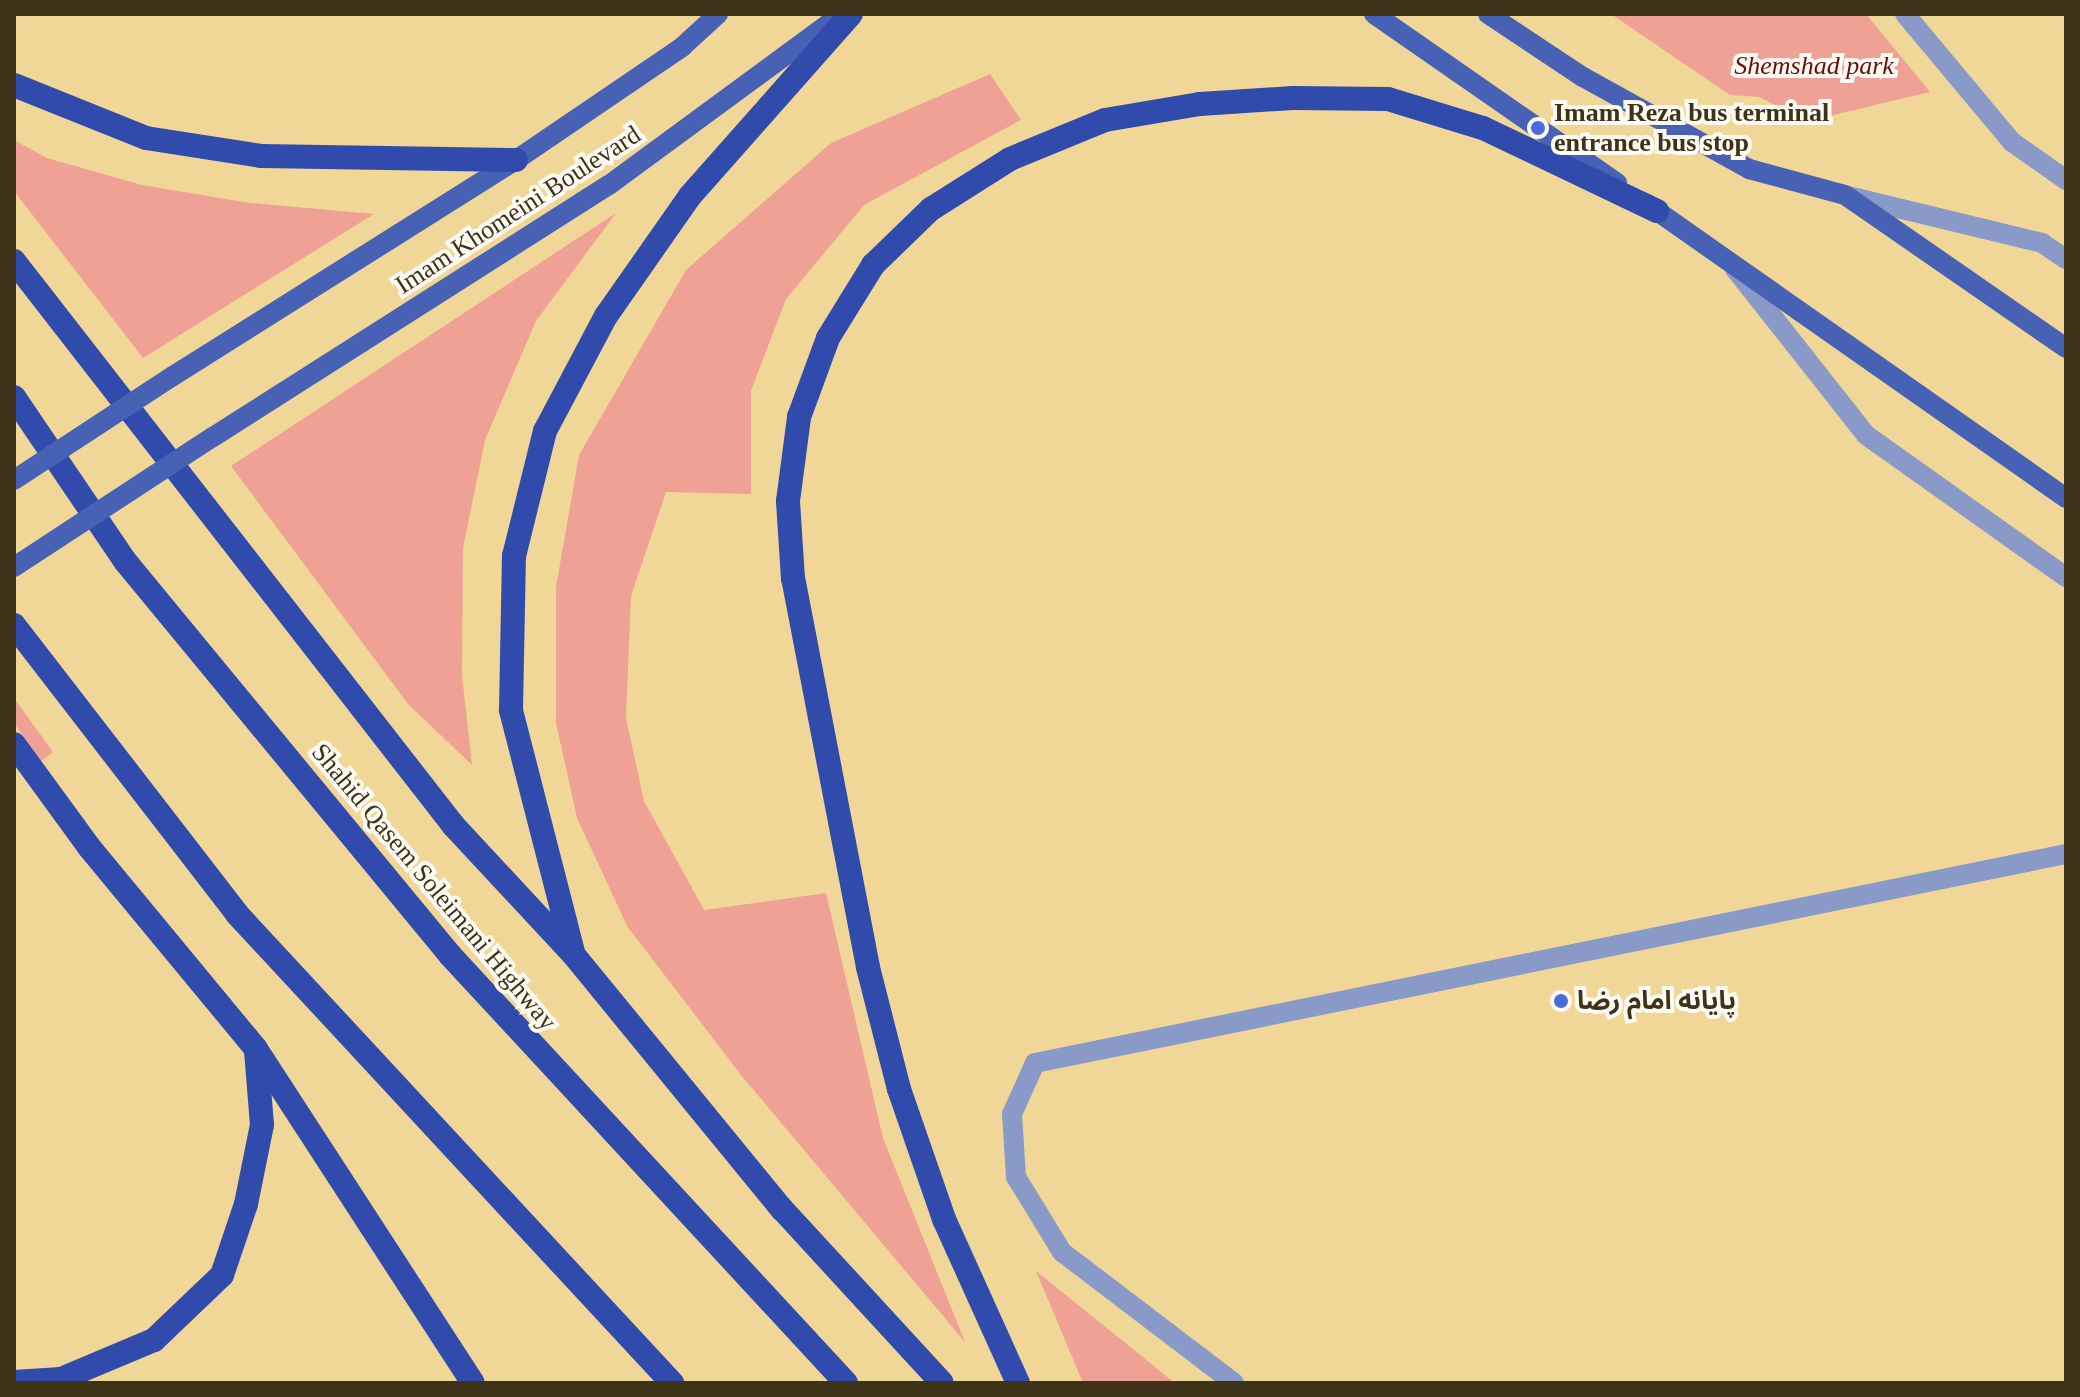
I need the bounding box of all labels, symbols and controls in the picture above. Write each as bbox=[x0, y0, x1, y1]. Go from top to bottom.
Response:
park label: Shemshad park bbox=[1734, 50, 1894, 82]
place label: Imam Reza bus terminal entrance bus stop bbox=[1554, 97, 1829, 158]
street label: Imam Khomeini Boulevard bbox=[390, 119, 646, 301]
marker: Imam Reza bus terminal entrance bus stop bbox=[1529, 119, 1547, 137]
street label: Shahid Qasem Soleimani Highway bbox=[305, 737, 563, 1037]
place label: پایانه امام رضا bbox=[1577, 985, 1736, 1017]
marker: پایانه امام رضا bbox=[1552, 992, 1570, 1010]

